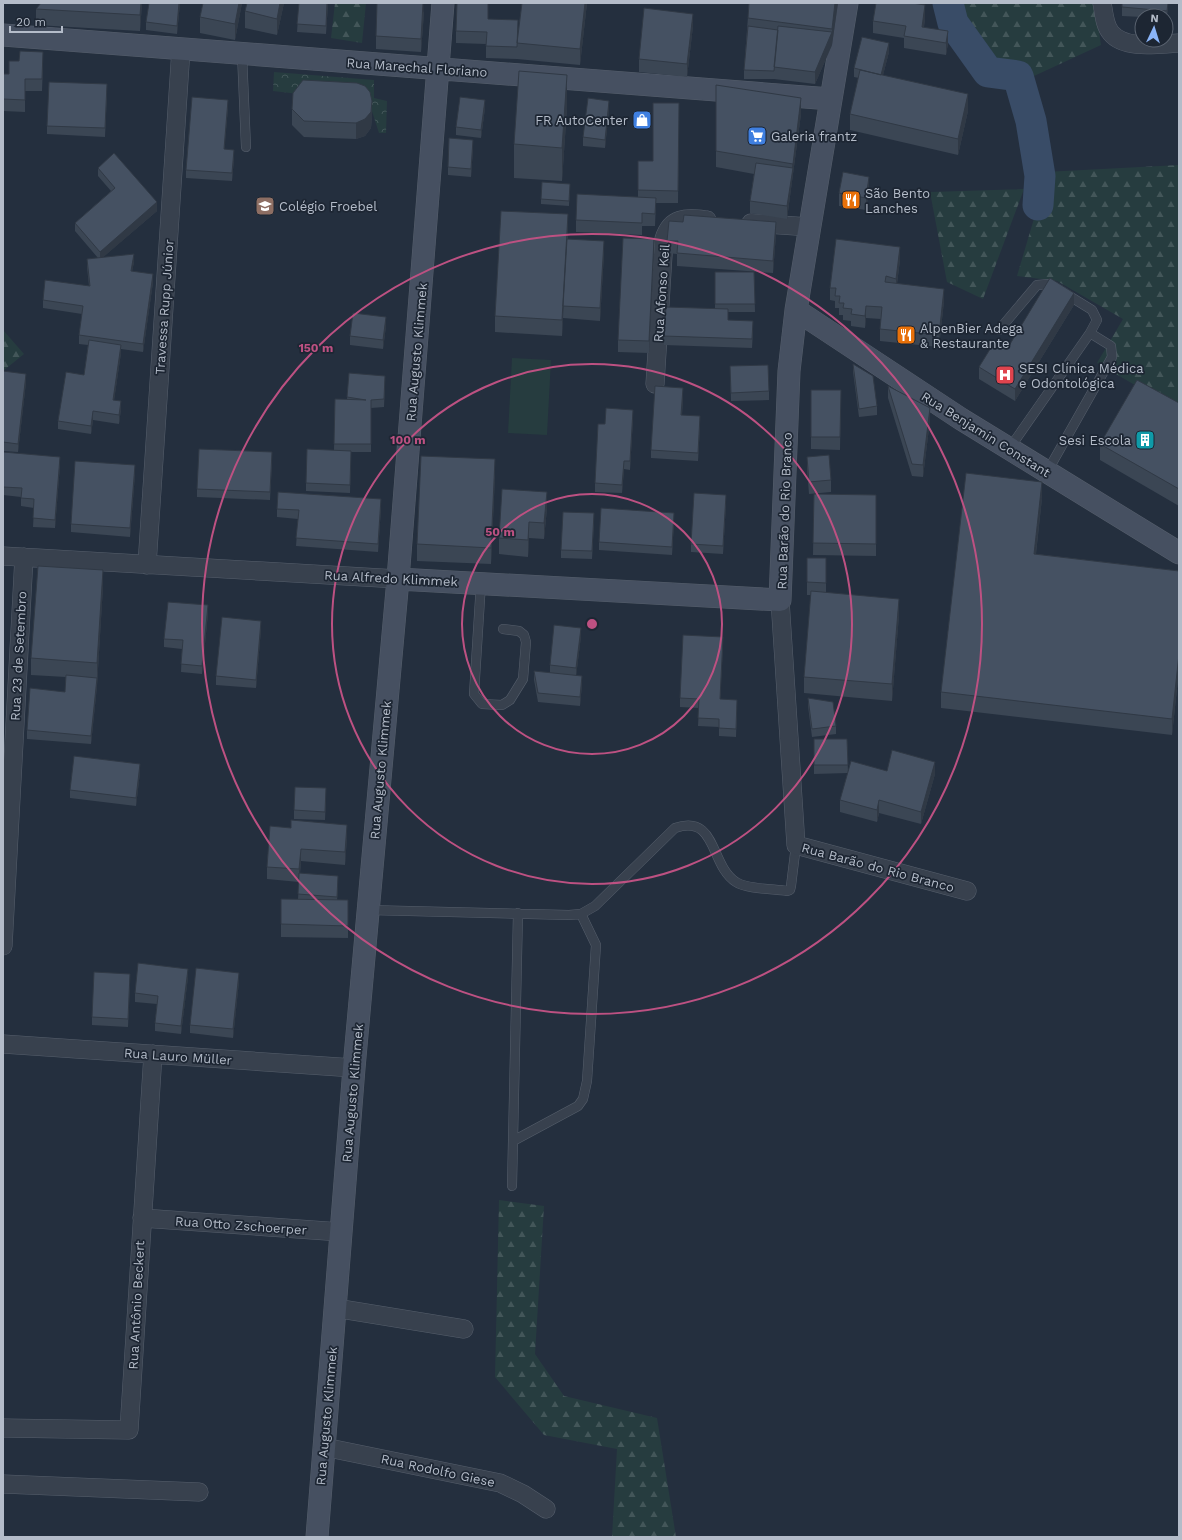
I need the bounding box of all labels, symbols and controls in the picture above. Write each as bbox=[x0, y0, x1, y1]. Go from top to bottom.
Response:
scale bar bbox=[10, 8, 62, 34]
north arrow bbox=[1134, 8, 1174, 48]
text: N bbox=[1150, 12, 1159, 25]
text: 20 m bbox=[16, 15, 46, 29]
street label: Rua Marechal Floriano bbox=[346, 55, 488, 80]
shop icon: FR AutoCenter bbox=[631, 109, 653, 131]
place label: FR AutoCenter bbox=[535, 113, 628, 128]
supermarket icon: Galeria frantz bbox=[746, 125, 768, 147]
place label: Galeria frantz bbox=[771, 129, 857, 144]
place label: São Bento Lanches bbox=[865, 186, 930, 216]
restaurant icon: São Bento Lanches bbox=[840, 189, 862, 211]
school or university icon: Colégio Froebel bbox=[254, 195, 276, 217]
place label: Colégio Froebel bbox=[279, 199, 377, 214]
street label: Travessa Rupp Júnior bbox=[152, 239, 177, 375]
street label: Rua Afonso Keil bbox=[651, 243, 672, 343]
street label: Rua Augusto Klimmek bbox=[403, 281, 430, 422]
place label: AlpenBier Adega & Restaurante bbox=[920, 321, 1024, 351]
restaurant icon: AlpenBier Adega & Restaurante bbox=[895, 324, 917, 346]
text: 150 m bbox=[299, 341, 333, 355]
place label: SESI Clínica Médica e Odontológica bbox=[1019, 361, 1144, 391]
hospital icon: SESI Clínica Médica e Odontológica bbox=[994, 364, 1016, 386]
street label: Rua Benjamin Constant bbox=[919, 389, 1053, 481]
building icon: Sesi Escola bbox=[1134, 429, 1156, 451]
street label: Rua Barão do Rio Branco bbox=[774, 432, 795, 590]
text: 100 m bbox=[390, 433, 426, 447]
place label: Sesi Escola bbox=[1059, 433, 1132, 448]
text: 50 m bbox=[485, 525, 515, 539]
street label: Rua Alfredo Klimmek bbox=[324, 568, 459, 590]
street label: Rua 23 de Setembro bbox=[8, 591, 29, 721]
centre of rings bbox=[585, 617, 599, 631]
street label: Rua Augusto Klimmek bbox=[367, 699, 394, 840]
street label: Rua Barão do Rio Branco bbox=[800, 840, 956, 895]
street label: Rua Augusto Klimmek bbox=[339, 1022, 366, 1163]
street label: Rua Lauro Müller bbox=[123, 1045, 232, 1068]
street label: Rua Otto Zschoerper bbox=[175, 1213, 307, 1238]
street label: Rua Antônio Beckert bbox=[126, 1240, 147, 1370]
street label: Rua Augusto Klimmek bbox=[313, 1345, 340, 1486]
street label: Rua Rodolfo Giese bbox=[380, 1451, 496, 1490]

